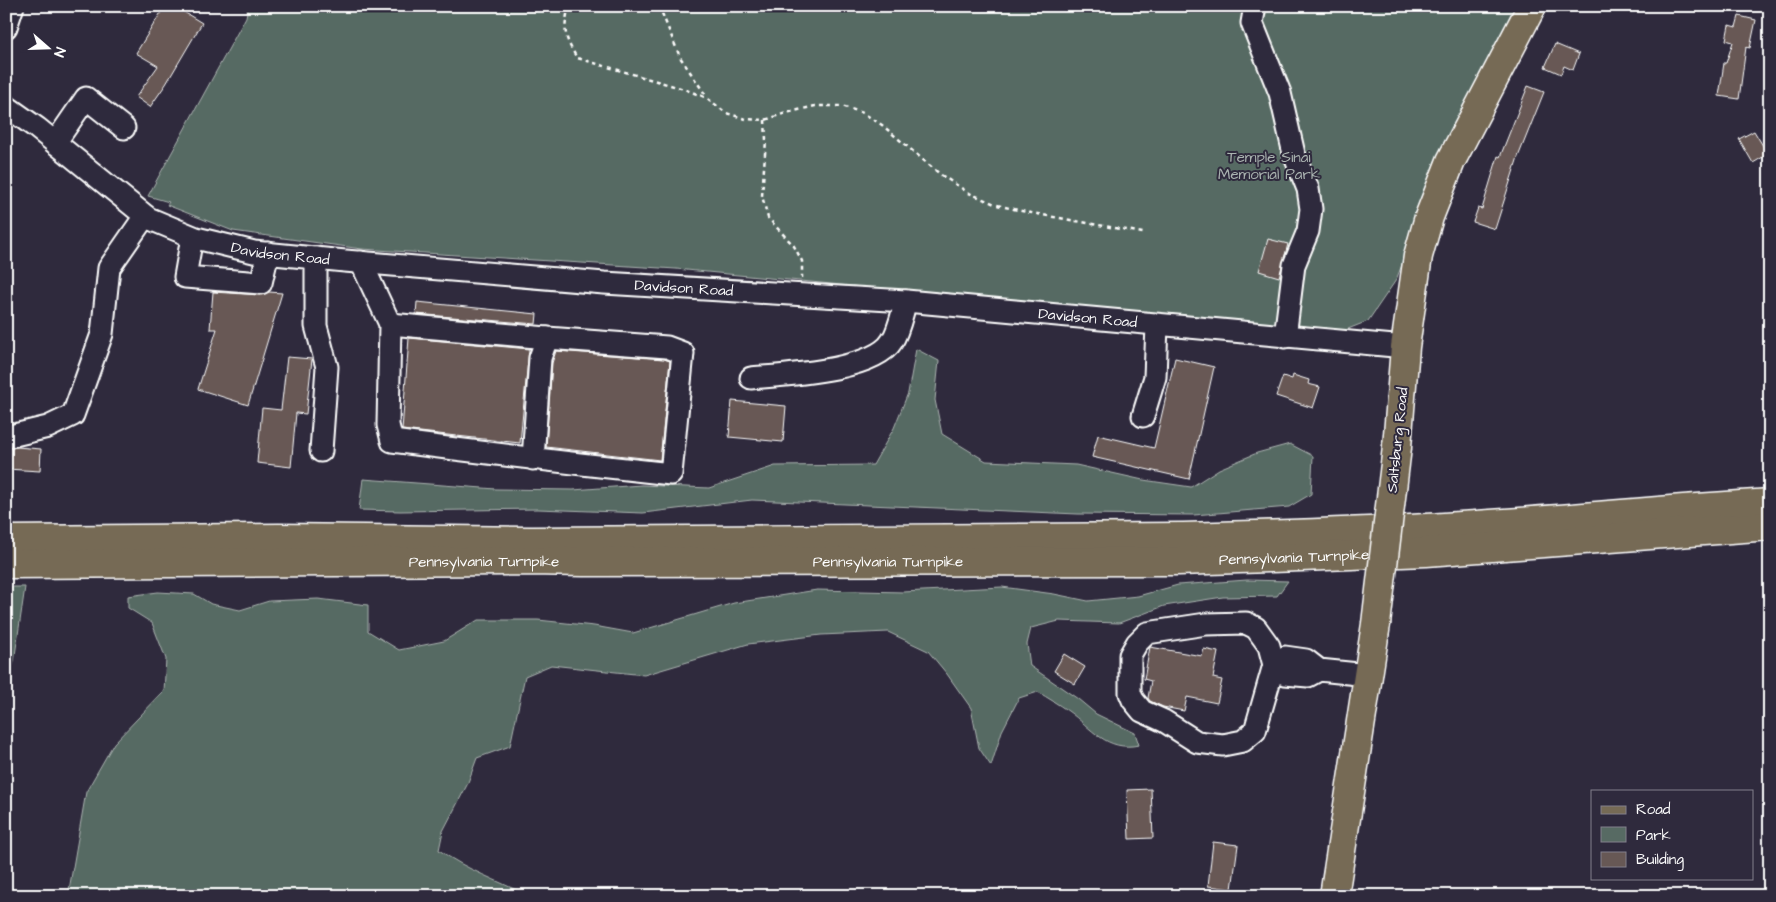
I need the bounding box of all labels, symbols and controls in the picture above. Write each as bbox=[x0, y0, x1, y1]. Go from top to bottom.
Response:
north arrow bbox=[22, 22, 72, 72]
text: N bbox=[48, 45, 70, 60]
park label: Temple Sinai Memorial Park bbox=[1218, 147, 1320, 185]
street label: Davidson Road bbox=[229, 237, 331, 270]
street label: Davidson Road bbox=[634, 275, 734, 302]
street label: Davidson Road bbox=[1037, 303, 1138, 333]
street label: Saltsburg Road bbox=[1382, 386, 1414, 494]
street label: Pennsylvania Turnpike bbox=[1218, 544, 1370, 571]
street label: Pennsylvania Turnpike bbox=[409, 551, 559, 573]
street label: Pennsylvania Turnpike bbox=[813, 551, 963, 574]
legend bbox=[1591, 790, 1754, 880]
text: Road bbox=[1636, 799, 1671, 820]
text: Park bbox=[1636, 825, 1671, 846]
text: Building bbox=[1636, 849, 1684, 871]

